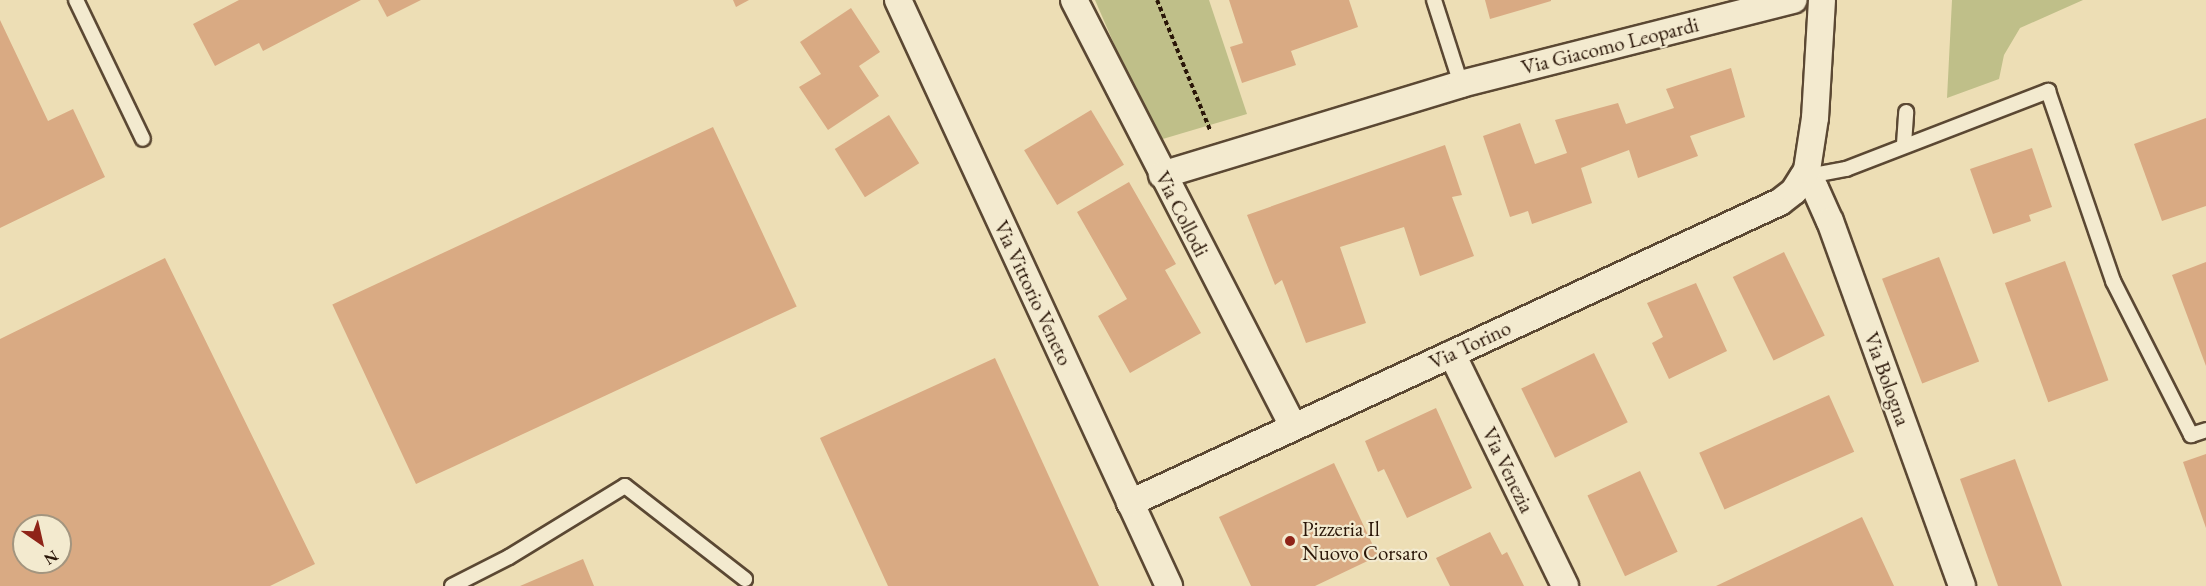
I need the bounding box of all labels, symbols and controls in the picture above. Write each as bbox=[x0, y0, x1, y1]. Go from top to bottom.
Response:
street label: Via Giacomo Leopardi bbox=[1519, 12, 1701, 80]
street label: Via Collodi bbox=[1150, 167, 1214, 261]
street label: Via Vittorio Veneto bbox=[988, 217, 1078, 369]
street label: Via Torino bbox=[1425, 315, 1515, 375]
street label: Via Bologna bbox=[1858, 329, 1916, 429]
street label: Via Venezia bbox=[1476, 423, 1540, 517]
north arrow bbox=[12, 514, 72, 574]
place label: Pizzeria Il Nuovo Corsaro bbox=[1302, 516, 1428, 566]
marker: Pizzeria Il Nuovo Corsaro bbox=[1283, 534, 1297, 548]
text: N bbox=[40, 545, 62, 570]

